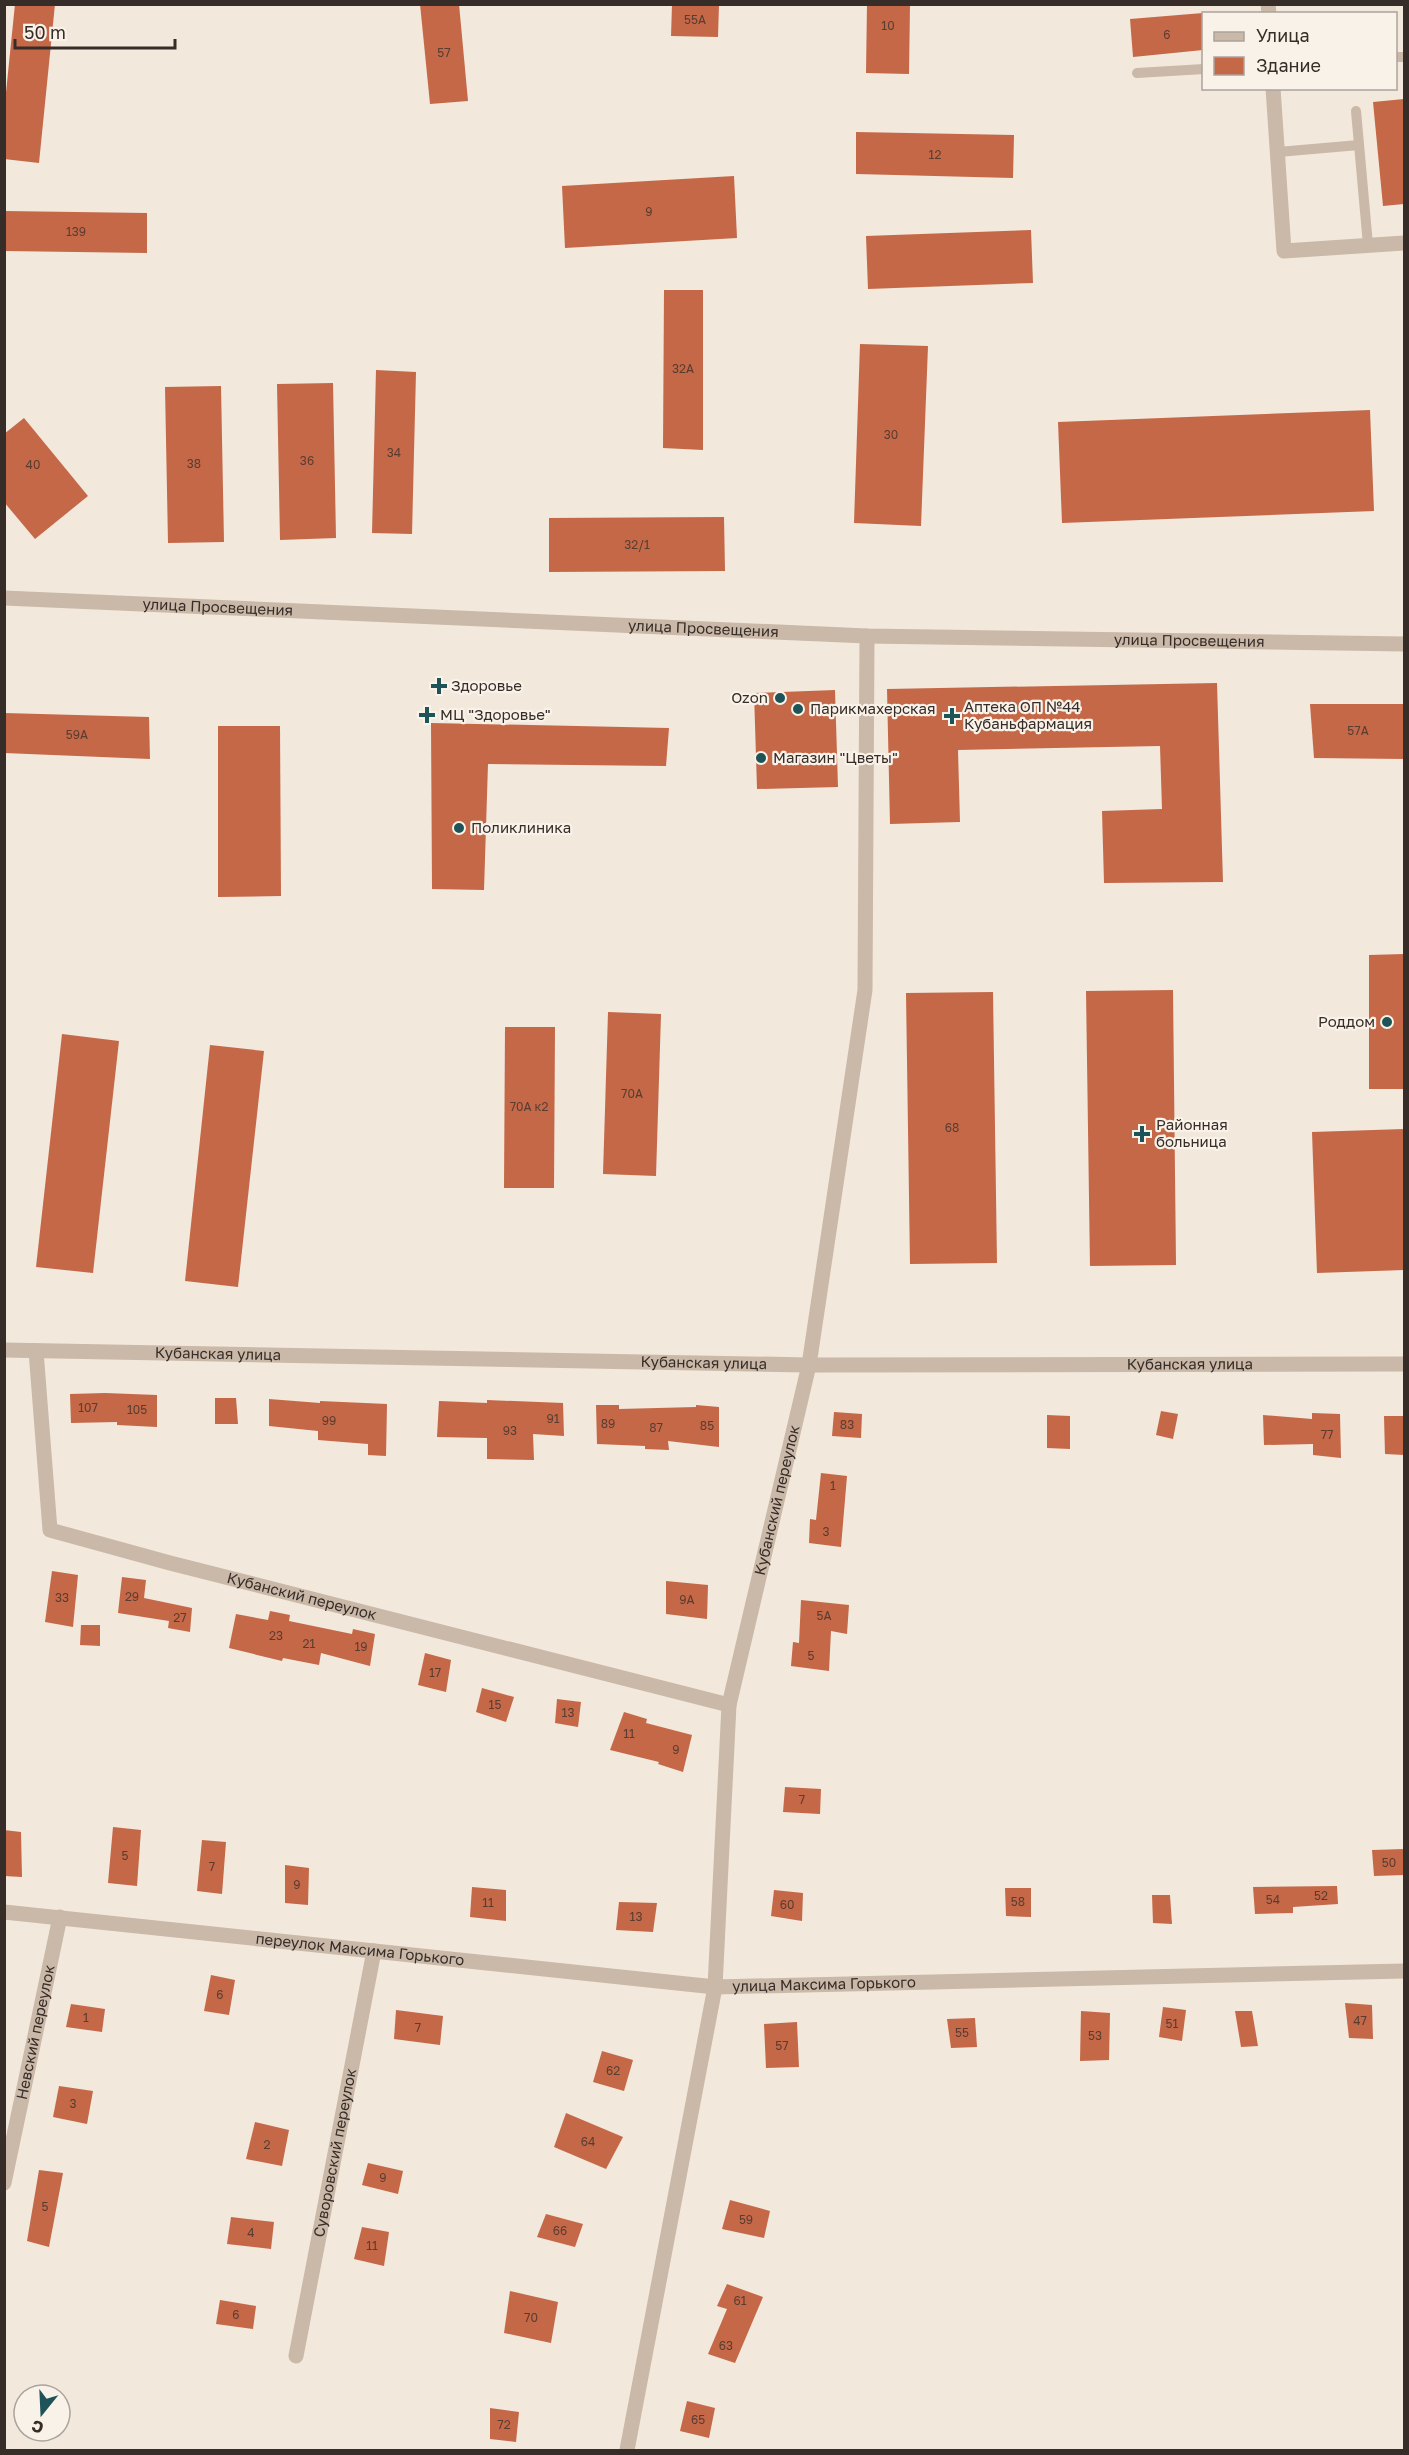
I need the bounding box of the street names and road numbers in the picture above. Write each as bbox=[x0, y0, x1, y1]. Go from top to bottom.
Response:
street label: улица Просвещения bbox=[142, 594, 294, 619]
street label: улица Просвещения bbox=[628, 615, 779, 640]
street label: улица Просвещения bbox=[1114, 630, 1265, 650]
street label: Кубанская улица bbox=[155, 1343, 281, 1363]
street label: Кубанская улица bbox=[641, 1352, 767, 1372]
street label: Кубанская улица bbox=[1127, 1354, 1253, 1372]
street label: Кубанский переулок bbox=[750, 1423, 803, 1577]
street label: Кубанский переулок bbox=[225, 1568, 379, 1623]
street label: переулок Максима Горького bbox=[255, 1929, 465, 1969]
street label: Невский переулок bbox=[12, 1963, 58, 2101]
street label: улица Максима Горького bbox=[732, 1972, 916, 1995]
street label: Суворовский переулок bbox=[309, 2066, 359, 2239]

